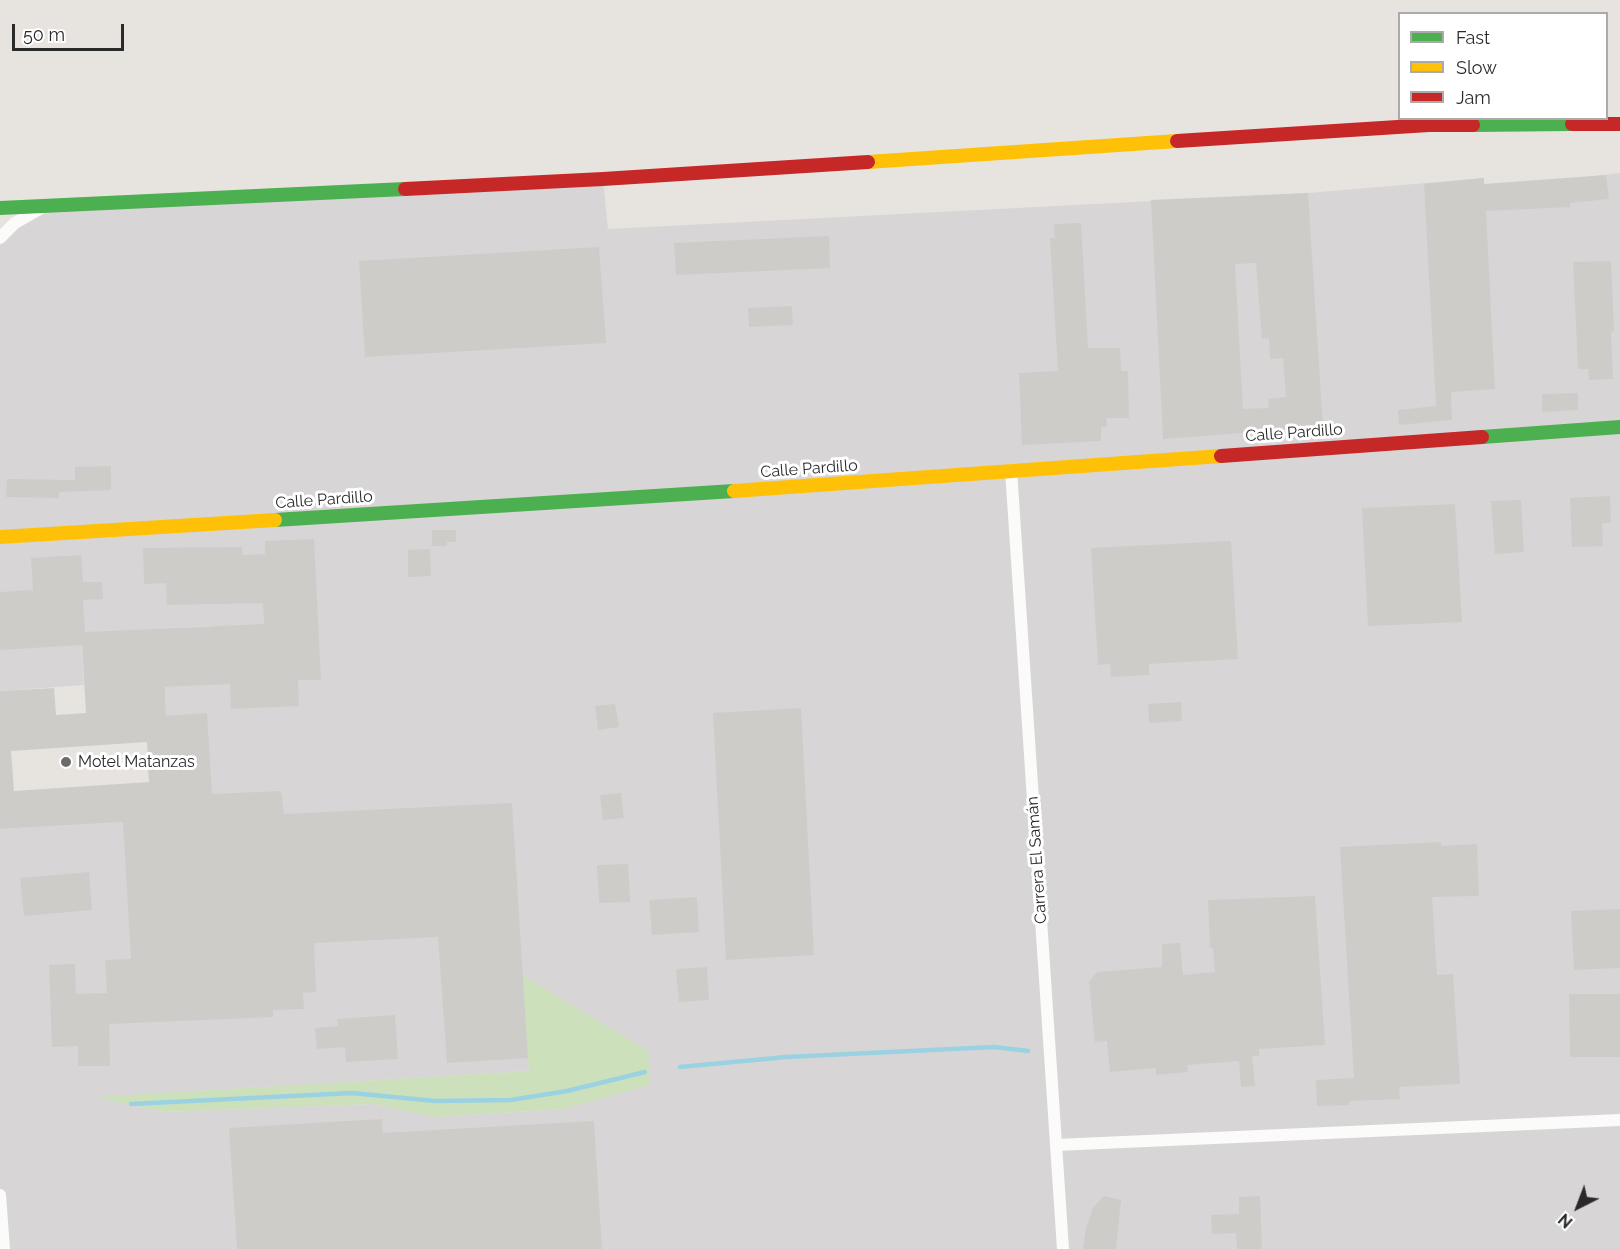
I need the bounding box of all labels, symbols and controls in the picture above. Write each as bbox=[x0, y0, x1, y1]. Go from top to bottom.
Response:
scale bar bbox=[15, 12, 128, 50]
legend bbox=[1398, 12, 1608, 120]
text: 50 m bbox=[23, 24, 65, 45]
text: Fast bbox=[1456, 27, 1490, 48]
text: Slow bbox=[1456, 57, 1497, 78]
text: Jam bbox=[1456, 87, 1491, 108]
street label: Calle Pardillo bbox=[1245, 420, 1343, 446]
street label: Calle Pardillo bbox=[760, 456, 858, 482]
street label: Calle Pardillo bbox=[275, 487, 373, 513]
place label: Motel Matanzas bbox=[78, 752, 195, 772]
marker: Motel Matanzas bbox=[59, 755, 73, 769]
street label: Carrera El Samán bbox=[1023, 796, 1051, 924]
north arrow bbox=[1548, 1177, 1608, 1237]
text: N bbox=[1555, 1210, 1577, 1232]

